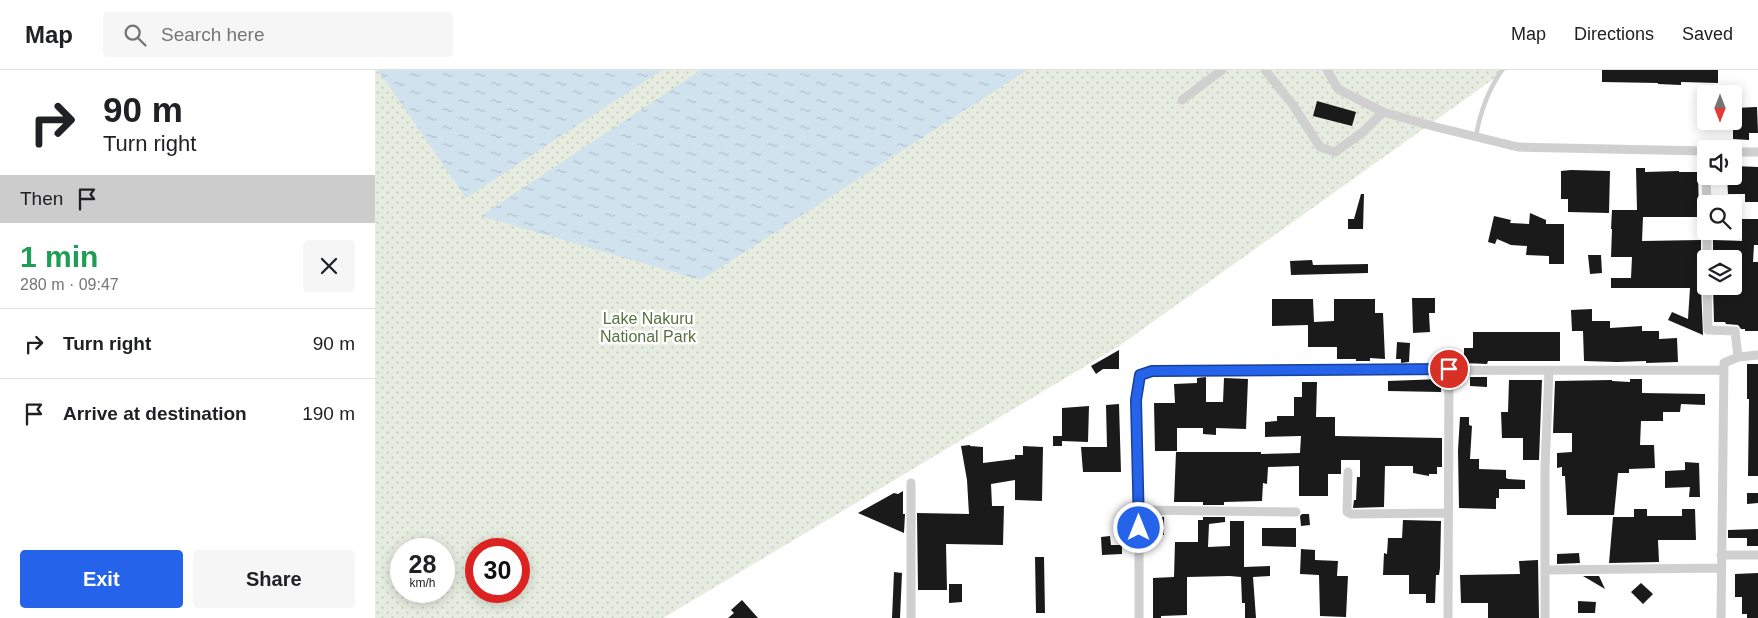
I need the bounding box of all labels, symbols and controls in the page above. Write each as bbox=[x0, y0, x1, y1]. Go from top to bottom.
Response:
search box bbox=[103, 12, 453, 57]
text: Map bbox=[25, 21, 73, 48]
icon: search bbox=[121, 21, 149, 49]
text: Search here bbox=[161, 24, 265, 45]
text: Map bbox=[1511, 24, 1546, 44]
text: Directions bbox=[1574, 24, 1654, 44]
text: Saved bbox=[1682, 24, 1733, 44]
north arrow bbox=[1697, 85, 1743, 130]
map controls bbox=[1697, 85, 1742, 295]
icon: right bbox=[20, 90, 85, 155]
text: 90 m bbox=[103, 90, 183, 129]
text: Turn right bbox=[103, 131, 196, 156]
button: sound bbox=[1697, 140, 1742, 185]
icon: arrive bbox=[73, 185, 101, 213]
text: Then bbox=[20, 188, 63, 209]
button: search bbox=[1697, 195, 1742, 240]
text: 1 min bbox=[20, 240, 98, 273]
button: close bbox=[303, 240, 355, 292]
button: layers bbox=[1697, 250, 1742, 295]
text: 280 m · 09:47 bbox=[20, 276, 119, 293]
park label: Lake Nakuru National Park bbox=[600, 310, 697, 345]
icon: right bbox=[20, 330, 48, 358]
text: Turn right bbox=[63, 333, 151, 354]
text: 90 m bbox=[313, 333, 355, 354]
pin bbox=[1428, 348, 1470, 390]
icon: arrive bbox=[1435, 355, 1463, 383]
icon: arrive bbox=[20, 400, 48, 428]
text: Arrive at destination bbox=[63, 403, 247, 424]
text: 190 m bbox=[302, 403, 355, 424]
position arrow bbox=[1112, 501, 1164, 553]
speed limit sign: 30 bbox=[465, 538, 530, 603]
button: Exit bbox=[20, 550, 183, 608]
button: Share bbox=[193, 550, 355, 608]
text: 28 bbox=[409, 550, 436, 578]
text: km/h bbox=[409, 576, 436, 590]

